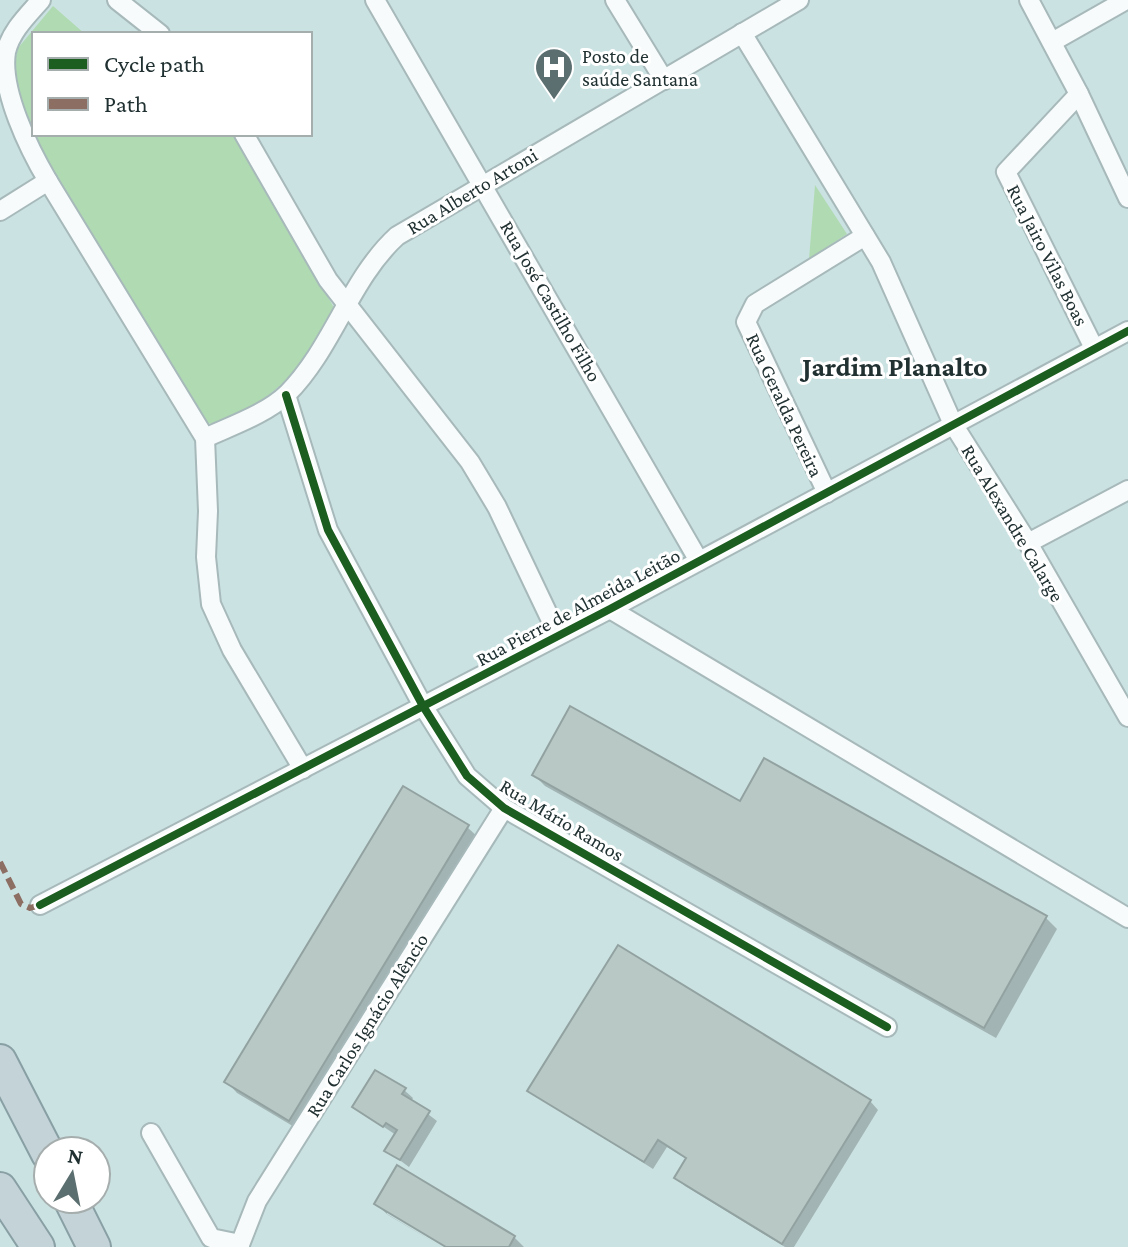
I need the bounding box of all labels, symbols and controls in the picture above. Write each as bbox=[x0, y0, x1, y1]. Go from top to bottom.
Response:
legend bbox=[32, 32, 312, 136]
place label: Posto de saúde Santana bbox=[582, 45, 698, 90]
hospital icon: Posto de saúde Santana bbox=[533, 46, 575, 101]
text: Cycle path bbox=[104, 50, 205, 77]
text: Path bbox=[104, 90, 148, 117]
street label: Rua Alberto Artoni bbox=[403, 143, 541, 239]
street label: Rua Jairo Vilas Boas bbox=[1002, 181, 1093, 330]
street label: Rua José Castilho Filho bbox=[495, 217, 606, 386]
street label: Rua Geralda Pereira bbox=[742, 330, 828, 480]
district label: Jardim Planalto bbox=[799, 351, 988, 382]
street label: Rua Alexandre Calarge bbox=[957, 441, 1069, 606]
street label: Rua Pierre de Almeida Leitão bbox=[472, 544, 684, 670]
street label: Rua Mário Ramos bbox=[496, 774, 628, 866]
street label: Rua Carlos Ignácio Alêncio bbox=[302, 929, 433, 1121]
north arrow bbox=[32, 1135, 112, 1215]
text: N bbox=[66, 1142, 85, 1169]

